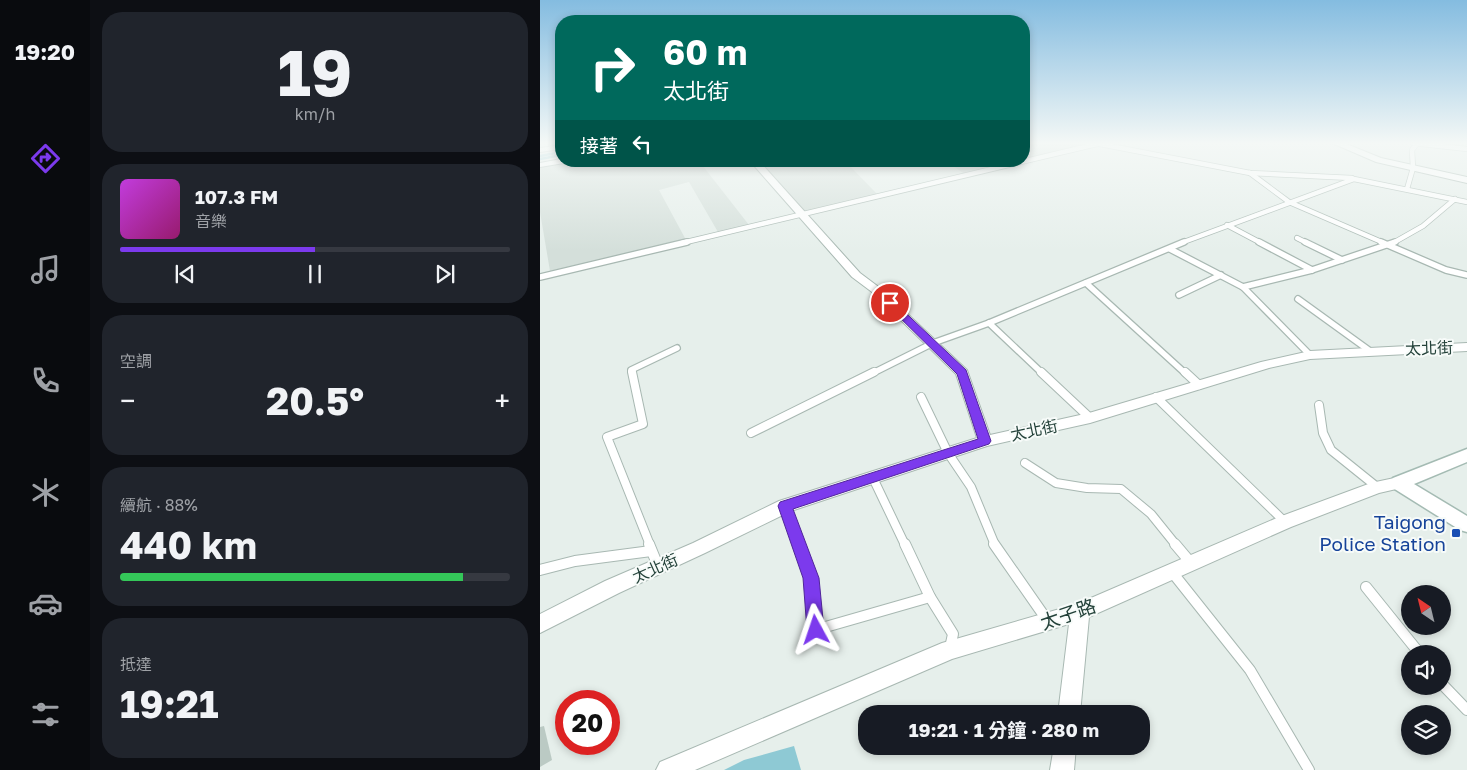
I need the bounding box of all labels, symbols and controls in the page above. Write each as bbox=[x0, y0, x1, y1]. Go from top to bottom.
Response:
text: 60 m bbox=[663, 31, 747, 73]
text: 19 bbox=[278, 32, 352, 110]
icon: right bbox=[580, 35, 645, 100]
text: 19:20 bbox=[15, 38, 75, 65]
text: 太北街 bbox=[663, 77, 729, 104]
text: km/h bbox=[295, 104, 335, 124]
icon: left bbox=[628, 130, 656, 158]
text: 接著 bbox=[580, 134, 618, 157]
icon: directions bbox=[28, 141, 63, 176]
text: 107.3 FM bbox=[195, 185, 278, 208]
text: 音樂 bbox=[195, 211, 227, 231]
icon: music bbox=[28, 252, 63, 287]
icon: previous bbox=[171, 260, 199, 288]
icon: pause bbox=[301, 260, 329, 288]
icon: next bbox=[431, 260, 459, 288]
pin bbox=[869, 282, 911, 324]
icon: arrive bbox=[876, 289, 904, 317]
street label: 太北街 bbox=[1405, 337, 1453, 359]
text: 空調 bbox=[120, 351, 152, 371]
icon: phone bbox=[28, 363, 63, 398]
text: 20.5° bbox=[266, 378, 364, 423]
text: − bbox=[120, 384, 135, 417]
text: + bbox=[495, 384, 510, 417]
street label: 太北街 bbox=[1008, 415, 1060, 445]
icon: climate bbox=[28, 475, 63, 510]
text: 續航 · 88% bbox=[120, 495, 198, 515]
place label: Taigong Police Station bbox=[1319, 510, 1446, 555]
text: 440 km bbox=[120, 522, 257, 567]
marker: Taigong Police Station bbox=[1450, 527, 1462, 539]
street label: 太北街 bbox=[629, 549, 681, 587]
north arrow bbox=[1401, 585, 1451, 635]
map controls bbox=[1401, 585, 1451, 755]
icon: car bbox=[28, 586, 63, 621]
street label: 太子路 bbox=[1037, 593, 1099, 634]
position arrow bbox=[789, 603, 841, 655]
button: sound bbox=[1401, 645, 1451, 695]
text: 抵達 bbox=[120, 654, 152, 674]
text: 19:21 bbox=[120, 681, 219, 726]
speed limit sign: 20 bbox=[555, 690, 620, 755]
icon: filters bbox=[28, 697, 63, 732]
button: layers bbox=[1401, 705, 1451, 755]
text: 19:21 · 1 分鐘 · 280 m bbox=[909, 718, 1099, 741]

